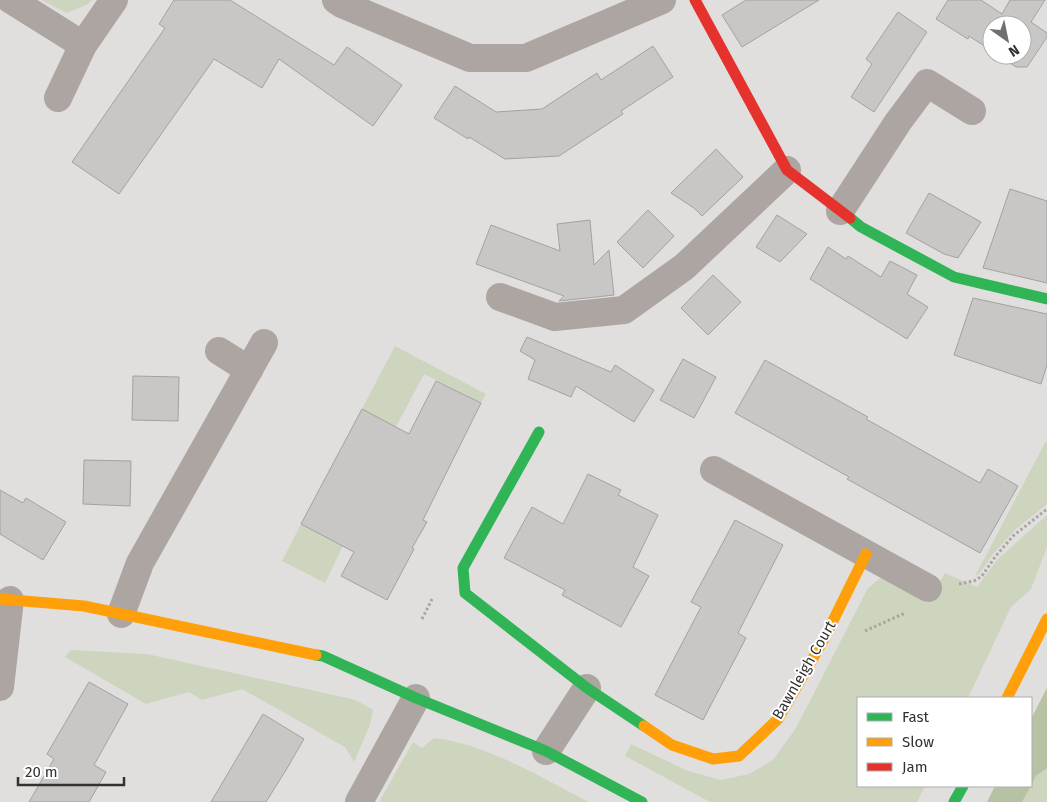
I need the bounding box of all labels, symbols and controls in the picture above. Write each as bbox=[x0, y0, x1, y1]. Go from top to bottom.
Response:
north arrow bbox=[982, 15, 1032, 65]
text: N bbox=[1005, 41, 1022, 60]
street label: Bawnleigh Court bbox=[768, 617, 840, 722]
legend bbox=[857, 697, 1032, 787]
text: Fast bbox=[902, 708, 929, 726]
text: Slow bbox=[902, 733, 934, 751]
scale bar bbox=[18, 754, 124, 786]
text: Jam bbox=[902, 758, 928, 776]
text: 20 m bbox=[25, 763, 58, 781]

